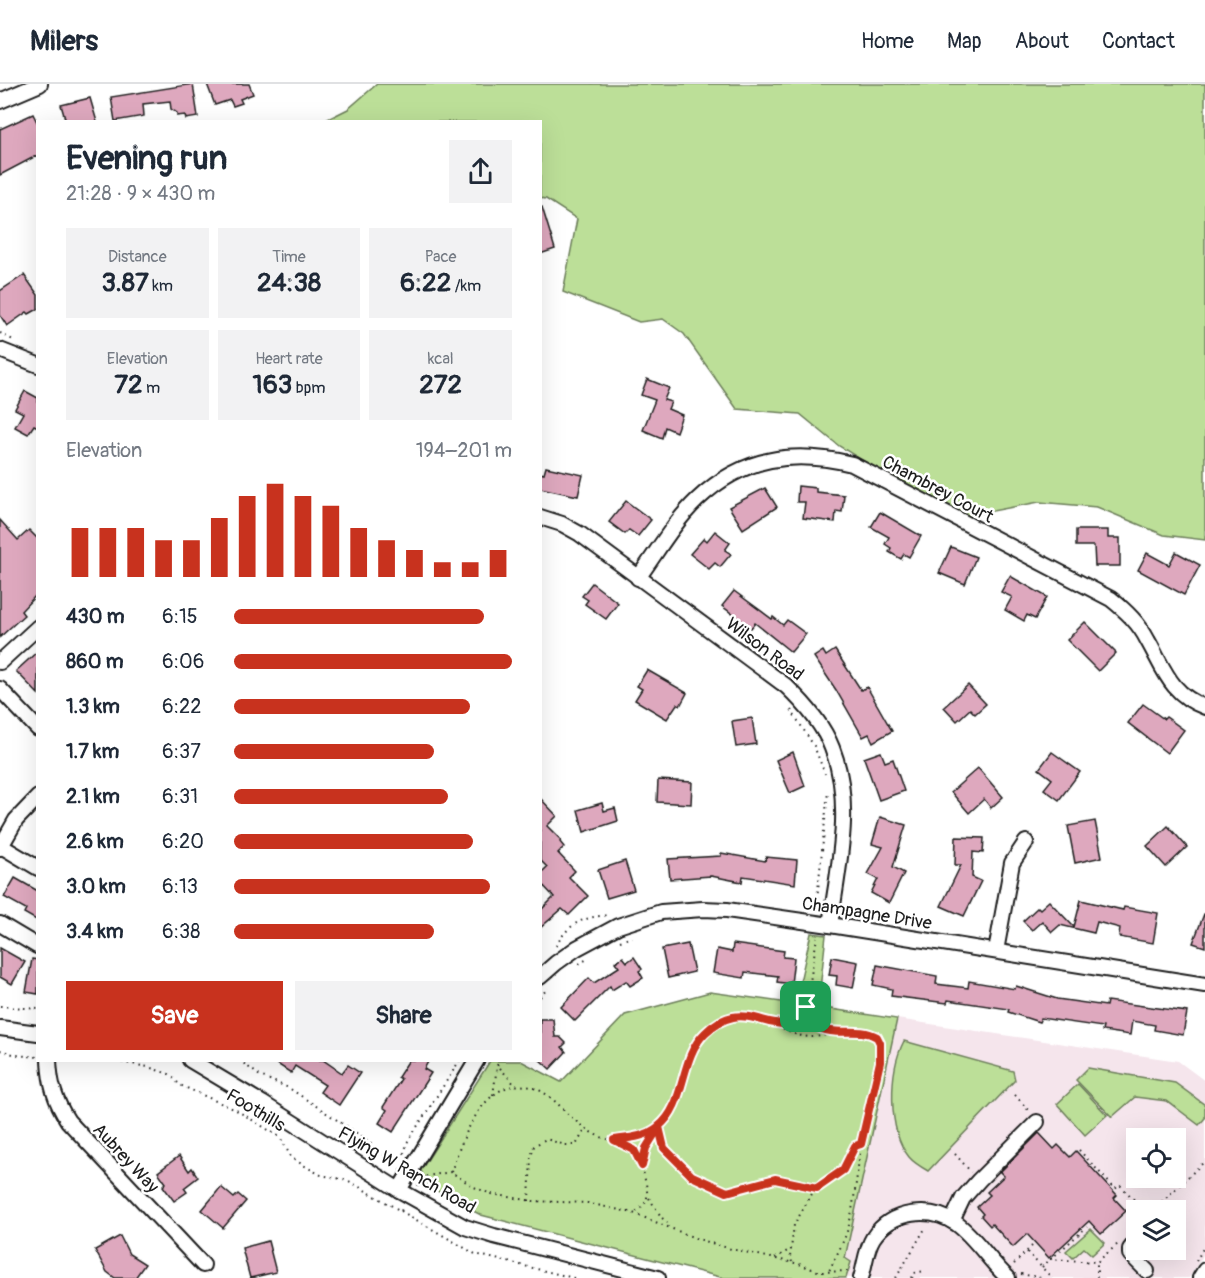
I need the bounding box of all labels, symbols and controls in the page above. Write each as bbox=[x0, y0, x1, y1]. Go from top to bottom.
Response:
text: Milers bbox=[30, 24, 98, 59]
text: Home bbox=[861, 28, 914, 55]
text: Map bbox=[947, 28, 982, 55]
text: About bbox=[1015, 28, 1069, 55]
text: Contact bbox=[1102, 28, 1175, 55]
text: Evening run bbox=[66, 138, 227, 179]
button: share bbox=[449, 140, 512, 203]
text: 21:28 · 9 × 430 m bbox=[66, 181, 215, 206]
text: Distance bbox=[108, 247, 167, 267]
text: Time bbox=[272, 247, 306, 267]
text: Pace bbox=[425, 247, 456, 267]
text: 3.87 bbox=[102, 267, 149, 299]
text: 24:38 bbox=[257, 267, 321, 299]
text: 6:22 bbox=[400, 267, 451, 299]
text: km bbox=[149, 276, 173, 296]
text: /km bbox=[451, 276, 481, 296]
text: Elevation bbox=[107, 349, 168, 369]
text: Heart rate bbox=[255, 349, 323, 369]
text: kcal bbox=[428, 349, 454, 369]
text: 72 bbox=[114, 369, 143, 401]
text: 163 bbox=[253, 369, 292, 401]
text: 272 bbox=[419, 369, 462, 401]
text: m bbox=[143, 378, 160, 398]
text: bpm bbox=[292, 378, 325, 398]
text: Elevation bbox=[66, 438, 142, 463]
text: 194–201 m bbox=[416, 438, 512, 463]
street label: Chambrey Court bbox=[878, 450, 998, 529]
text: 430 m bbox=[66, 604, 125, 629]
text: 6:15 bbox=[162, 604, 198, 629]
street label: Wilson Road bbox=[721, 613, 808, 686]
text: 860 m bbox=[66, 649, 123, 674]
text: 6:06 bbox=[162, 649, 204, 674]
text: 1.3 km bbox=[66, 694, 120, 719]
text: 6:22 bbox=[162, 694, 201, 719]
text: 1.7 km bbox=[66, 739, 119, 764]
text: 6:37 bbox=[162, 739, 201, 764]
text: 2.1 km bbox=[66, 784, 120, 809]
text: 6:31 bbox=[162, 784, 198, 809]
text: 2.6 km bbox=[66, 829, 124, 854]
text: 6:20 bbox=[162, 829, 204, 854]
text: 3.0 km bbox=[66, 874, 126, 899]
text: 6:13 bbox=[162, 874, 198, 899]
street label: Champagne Drive bbox=[800, 892, 934, 935]
text: 3.4 km bbox=[66, 919, 124, 944]
text: 6:38 bbox=[162, 919, 200, 944]
button: Save bbox=[66, 981, 283, 1050]
button: Share bbox=[295, 981, 512, 1050]
pin bbox=[780, 981, 831, 1032]
icon: arrive bbox=[789, 990, 822, 1023]
street label: Foothills bbox=[222, 1084, 290, 1137]
street label: Aubrey Way bbox=[88, 1119, 164, 1198]
street label: Flying W Ranch Road bbox=[334, 1122, 480, 1219]
map controls bbox=[1126, 1128, 1186, 1260]
button: locate bbox=[1126, 1128, 1186, 1188]
button: layers bbox=[1126, 1200, 1186, 1260]

